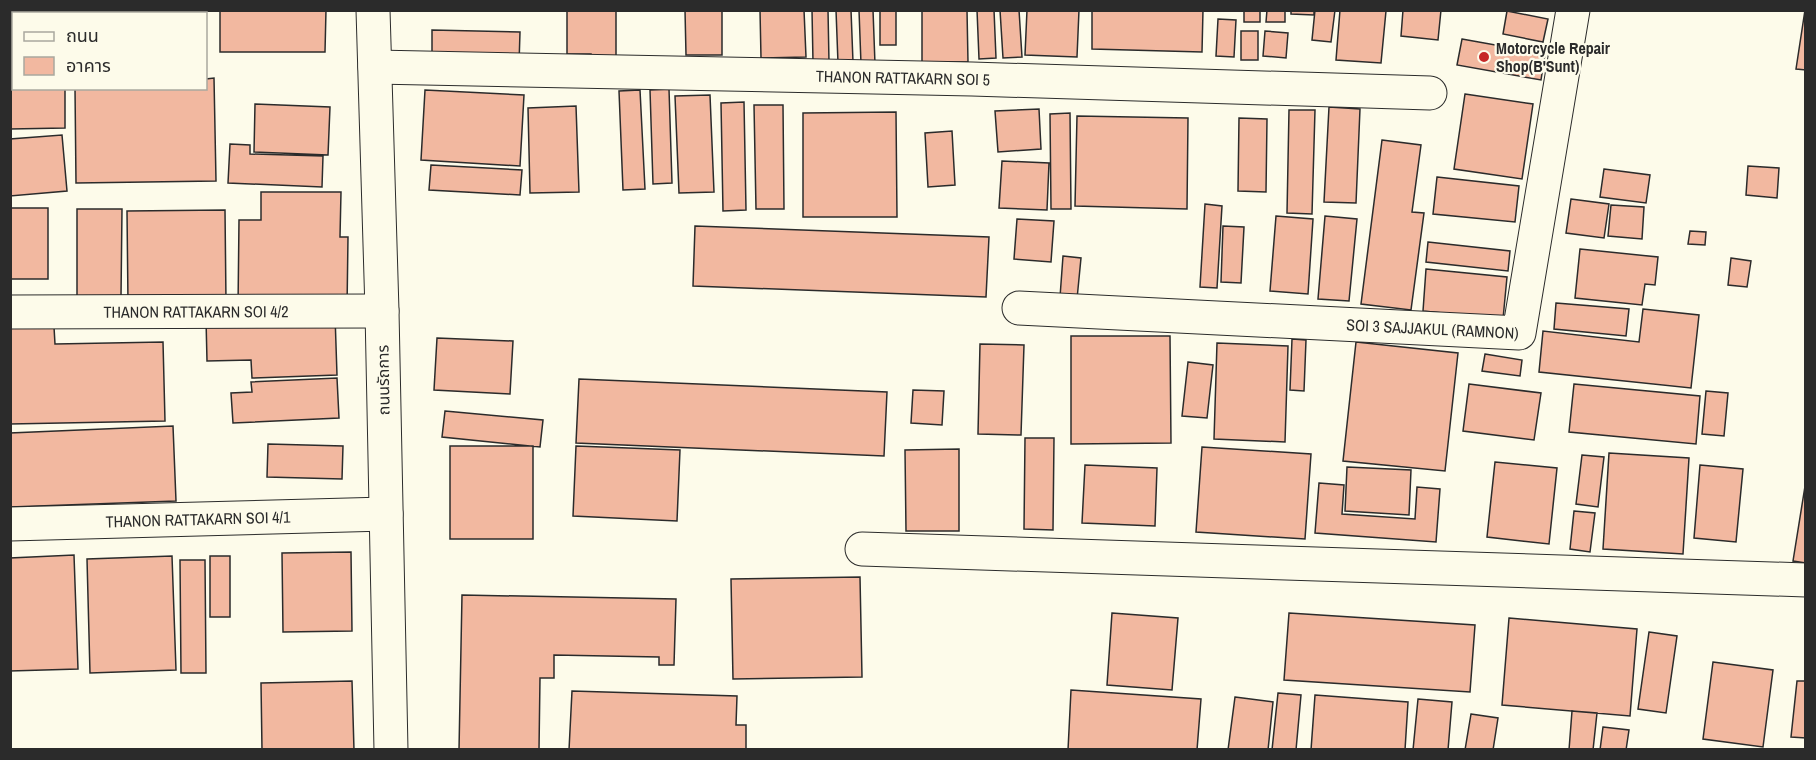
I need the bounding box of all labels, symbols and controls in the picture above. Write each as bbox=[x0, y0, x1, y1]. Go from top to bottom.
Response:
legend bbox=[12, 12, 207, 90]
text: ถนน bbox=[66, 23, 99, 48]
place label: Motorcycle Repair Shop(B'Sunt) bbox=[1496, 37, 1611, 77]
marker: Motorcycle Repair Shop(B'Sunt) bbox=[1477, 50, 1491, 64]
text: อาคาร bbox=[66, 53, 111, 78]
street label: THANON RATTAKARN SOI 5 bbox=[816, 65, 990, 91]
street label: THANON RATTAKARN SOI 4/2 bbox=[103, 300, 289, 323]
street label: SOI 3 SAJJAKUL (RAMNON) bbox=[1346, 313, 1519, 344]
street label: ถนนรัถการ bbox=[371, 344, 395, 415]
street label: THANON RATTAKARN SOI 4/1 bbox=[105, 506, 291, 532]

